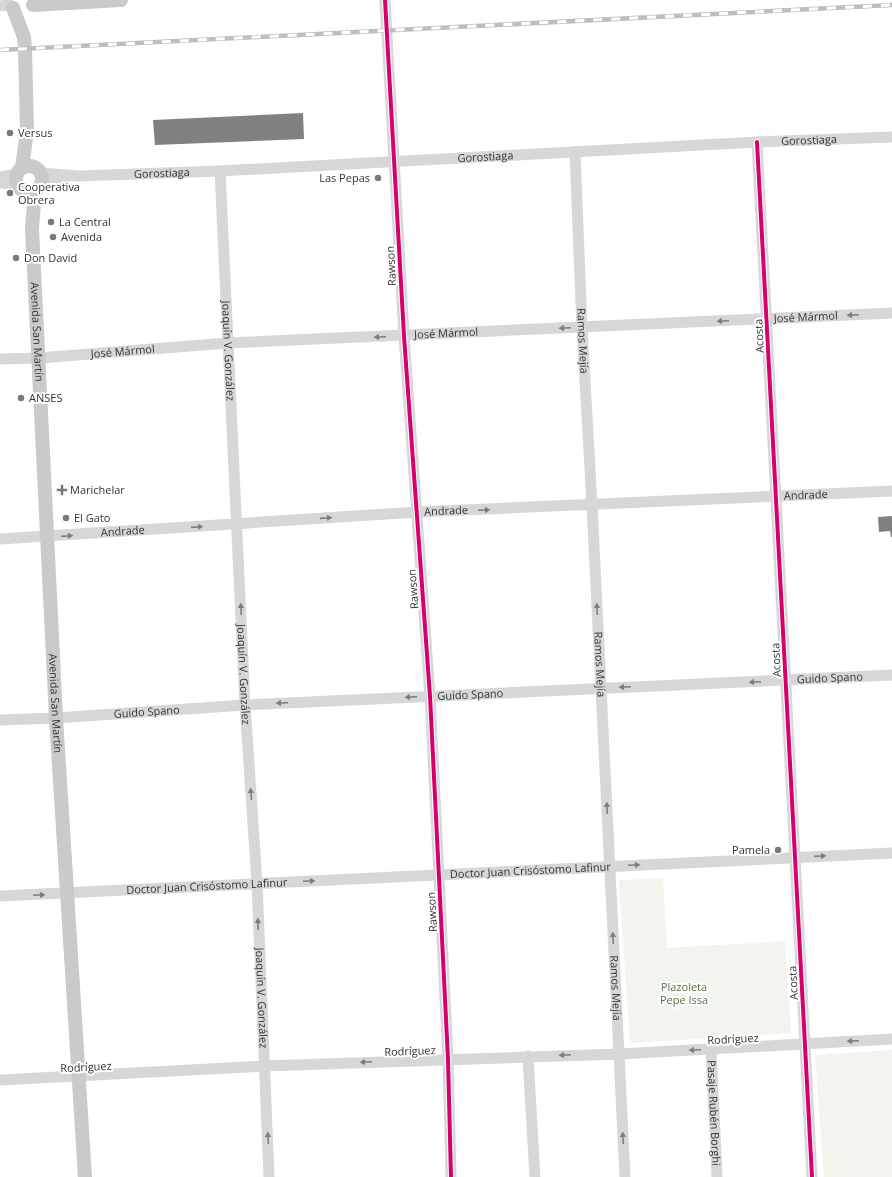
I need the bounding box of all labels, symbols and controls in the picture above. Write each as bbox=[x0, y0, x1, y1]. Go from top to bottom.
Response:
place label: Versus bbox=[18, 125, 52, 140]
marker: Versus bbox=[5, 128, 15, 138]
street label: Gorostiaga bbox=[781, 131, 837, 148]
street label: Gorostiaga bbox=[457, 147, 514, 165]
street label: Gorostiaga bbox=[134, 164, 190, 181]
place label: Las Pepas bbox=[319, 170, 370, 185]
marker: Las Pepas bbox=[373, 173, 383, 183]
place label: Cooperativa Obrera bbox=[18, 179, 80, 207]
marker: Cooperativa Obrera bbox=[5, 188, 15, 198]
place label: La Central bbox=[59, 214, 111, 229]
marker: La Central bbox=[46, 217, 56, 227]
place label: Avenida bbox=[61, 229, 102, 244]
marker: Avenida bbox=[48, 232, 58, 242]
street label: Rawson bbox=[382, 246, 399, 286]
place label: Don David bbox=[24, 250, 77, 265]
marker: Don David bbox=[11, 253, 21, 263]
street label: Avenida San Martín bbox=[28, 282, 47, 382]
street label: Joaquín V. González bbox=[219, 299, 239, 401]
street label: José Mármol bbox=[772, 307, 838, 325]
street label: Ramos Mejía bbox=[574, 308, 593, 374]
one-way arrow bbox=[847, 311, 859, 318]
one-way arrow bbox=[716, 318, 729, 324]
street label: Acosta bbox=[750, 319, 767, 353]
street label: José Mármol bbox=[413, 324, 478, 342]
one-way arrow bbox=[559, 325, 571, 332]
one-way arrow bbox=[374, 333, 386, 340]
street label: José Mármol bbox=[89, 341, 155, 361]
place label: ANSES bbox=[29, 390, 62, 405]
marker: ANSES bbox=[16, 393, 26, 403]
place label: Marichelar bbox=[70, 482, 125, 497]
marker: Marichelar bbox=[57, 485, 67, 495]
street label: Andrade bbox=[783, 486, 828, 503]
street label: Andrade bbox=[424, 502, 468, 519]
one-way arrow bbox=[478, 506, 490, 513]
place label: El Gato bbox=[74, 510, 111, 525]
marker: El Gato bbox=[61, 513, 71, 523]
one-way arrow bbox=[320, 515, 332, 522]
street label: Andrade bbox=[100, 522, 145, 539]
one-way arrow bbox=[191, 523, 203, 530]
one-way arrow bbox=[61, 532, 73, 539]
street label: Rawson bbox=[404, 569, 421, 610]
one-way arrow bbox=[238, 602, 244, 615]
one-way arrow bbox=[594, 602, 600, 615]
street label: Joaquín V. González bbox=[234, 623, 254, 725]
street label: Ramos Mejía bbox=[591, 631, 609, 698]
street label: Acosta bbox=[767, 643, 784, 677]
street label: Avenida San Martín bbox=[46, 653, 66, 754]
street label: Guido Spano bbox=[797, 668, 864, 686]
one-way arrow bbox=[749, 678, 761, 685]
one-way arrow bbox=[619, 684, 631, 691]
street label: Guido Spano bbox=[437, 685, 504, 703]
one-way arrow bbox=[405, 693, 417, 700]
one-way arrow bbox=[275, 700, 288, 706]
street label: Guido Spano bbox=[113, 701, 181, 721]
one-way arrow bbox=[248, 787, 254, 800]
one-way arrow bbox=[604, 802, 611, 814]
place label: Pamela bbox=[732, 842, 770, 857]
marker: Pamela bbox=[773, 845, 783, 855]
one-way arrow bbox=[814, 853, 826, 860]
street label: Doctor Juan Crisóstomo Lafinur bbox=[450, 859, 612, 881]
one-way arrow bbox=[628, 862, 640, 869]
street label: Doctor Juan Crisóstomo Lafinur bbox=[126, 874, 288, 897]
one-way arrow bbox=[303, 877, 315, 884]
one-way arrow bbox=[33, 891, 45, 898]
street label: Rawson bbox=[423, 892, 440, 932]
one-way arrow bbox=[255, 918, 262, 930]
one-way arrow bbox=[610, 932, 617, 944]
street label: Joaquín V. González bbox=[253, 946, 272, 1049]
street label: Ramos Mejía bbox=[607, 955, 625, 1021]
street label: Acosta bbox=[784, 966, 801, 1000]
park label: Plazoleta Pepe Issa bbox=[660, 979, 708, 1007]
street label: Rodríguez bbox=[707, 1030, 759, 1047]
one-way arrow bbox=[847, 1038, 859, 1045]
street label: Rodríguez bbox=[384, 1042, 436, 1059]
one-way arrow bbox=[689, 1046, 701, 1053]
one-way arrow bbox=[558, 1052, 571, 1058]
street label: Rodríguez bbox=[60, 1058, 112, 1075]
one-way arrow bbox=[359, 1059, 372, 1065]
street label: Pasaje Rubén Borghi bbox=[705, 1060, 724, 1166]
one-way arrow bbox=[264, 1132, 271, 1144]
one-way arrow bbox=[619, 1132, 626, 1144]

